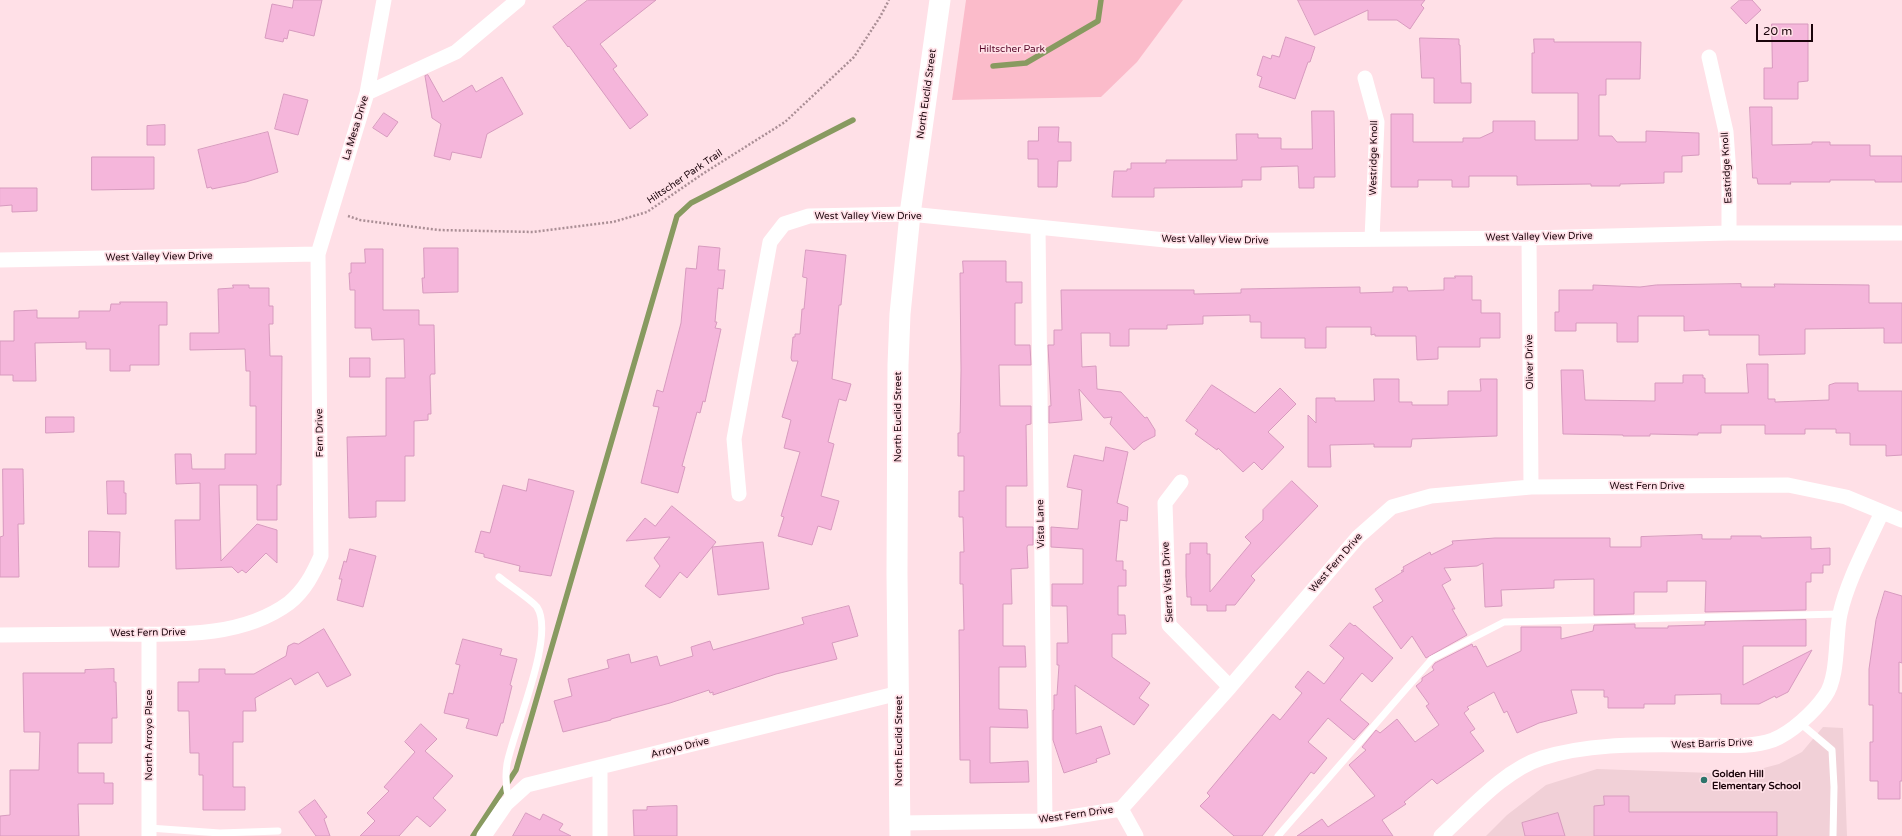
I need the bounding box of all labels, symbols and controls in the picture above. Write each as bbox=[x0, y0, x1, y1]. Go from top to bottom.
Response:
scale bar bbox=[1758, 16, 1815, 42]
text: 20 m bbox=[1763, 24, 1792, 38]
park label: Hiltscher Park bbox=[979, 43, 1045, 55]
street label: North Euclid Street bbox=[915, 48, 939, 140]
street label: La Mesa Drive bbox=[340, 94, 372, 162]
street label: Westridge Knoll bbox=[1367, 120, 1381, 196]
street label: Eastridge Knoll bbox=[1719, 132, 1735, 204]
street label: Hiltscher Park Trail bbox=[645, 147, 725, 207]
street label: West Valley View Drive bbox=[814, 210, 922, 222]
street label: West Valley View Drive bbox=[1485, 230, 1593, 244]
street label: West Valley View Drive bbox=[1161, 233, 1269, 247]
street label: West Valley View Drive bbox=[105, 250, 213, 264]
street label: Oliver Drive bbox=[1524, 334, 1536, 390]
street label: North Euclid Street bbox=[892, 372, 904, 462]
street label: Fern Drive bbox=[314, 409, 326, 457]
street label: West Fern Drive bbox=[1610, 480, 1684, 492]
street label: Vista Lane bbox=[1035, 499, 1047, 549]
street label: West Fern Drive bbox=[1307, 531, 1365, 595]
street label: Sierra Vista Drive bbox=[1160, 541, 1176, 623]
street label: West Fern Drive bbox=[110, 626, 186, 640]
street label: North Arroyo Place bbox=[143, 690, 155, 780]
street label: North Euclid Street bbox=[893, 696, 905, 786]
street label: Arroyo Drive bbox=[650, 735, 710, 761]
street label: West Barris Drive bbox=[1671, 737, 1753, 751]
place label: Golden Hill Elementary School bbox=[1712, 768, 1801, 792]
marker: Golden Hill Elementary School bbox=[1699, 775, 1709, 785]
street label: West Fern Drive bbox=[1038, 804, 1114, 826]

